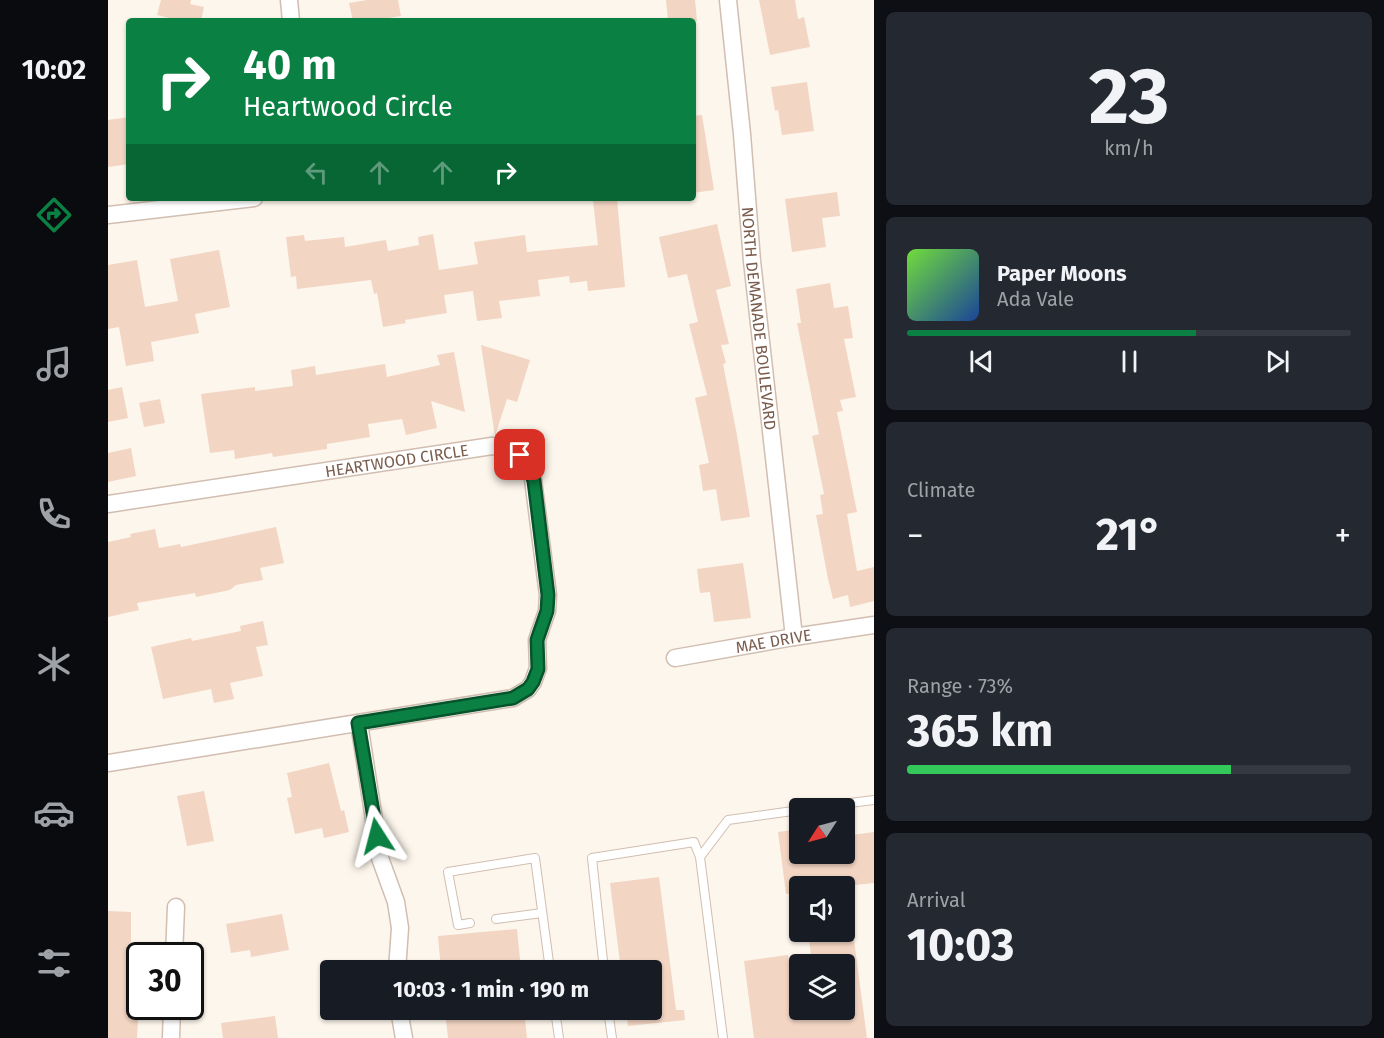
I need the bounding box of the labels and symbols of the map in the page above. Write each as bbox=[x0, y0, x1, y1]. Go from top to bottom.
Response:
street label: NORTH DEMANADE BOULEVARD bbox=[738, 206, 780, 431]
pin bbox=[494, 429, 545, 480]
street label: HEARTWOOD CIRCLE bbox=[324, 440, 470, 481]
street label: MAE DRIVE bbox=[734, 625, 813, 657]
north arrow bbox=[789, 798, 855, 864]
position arrow bbox=[345, 804, 409, 868]
speed limit sign: 30 bbox=[126, 942, 204, 1020]

